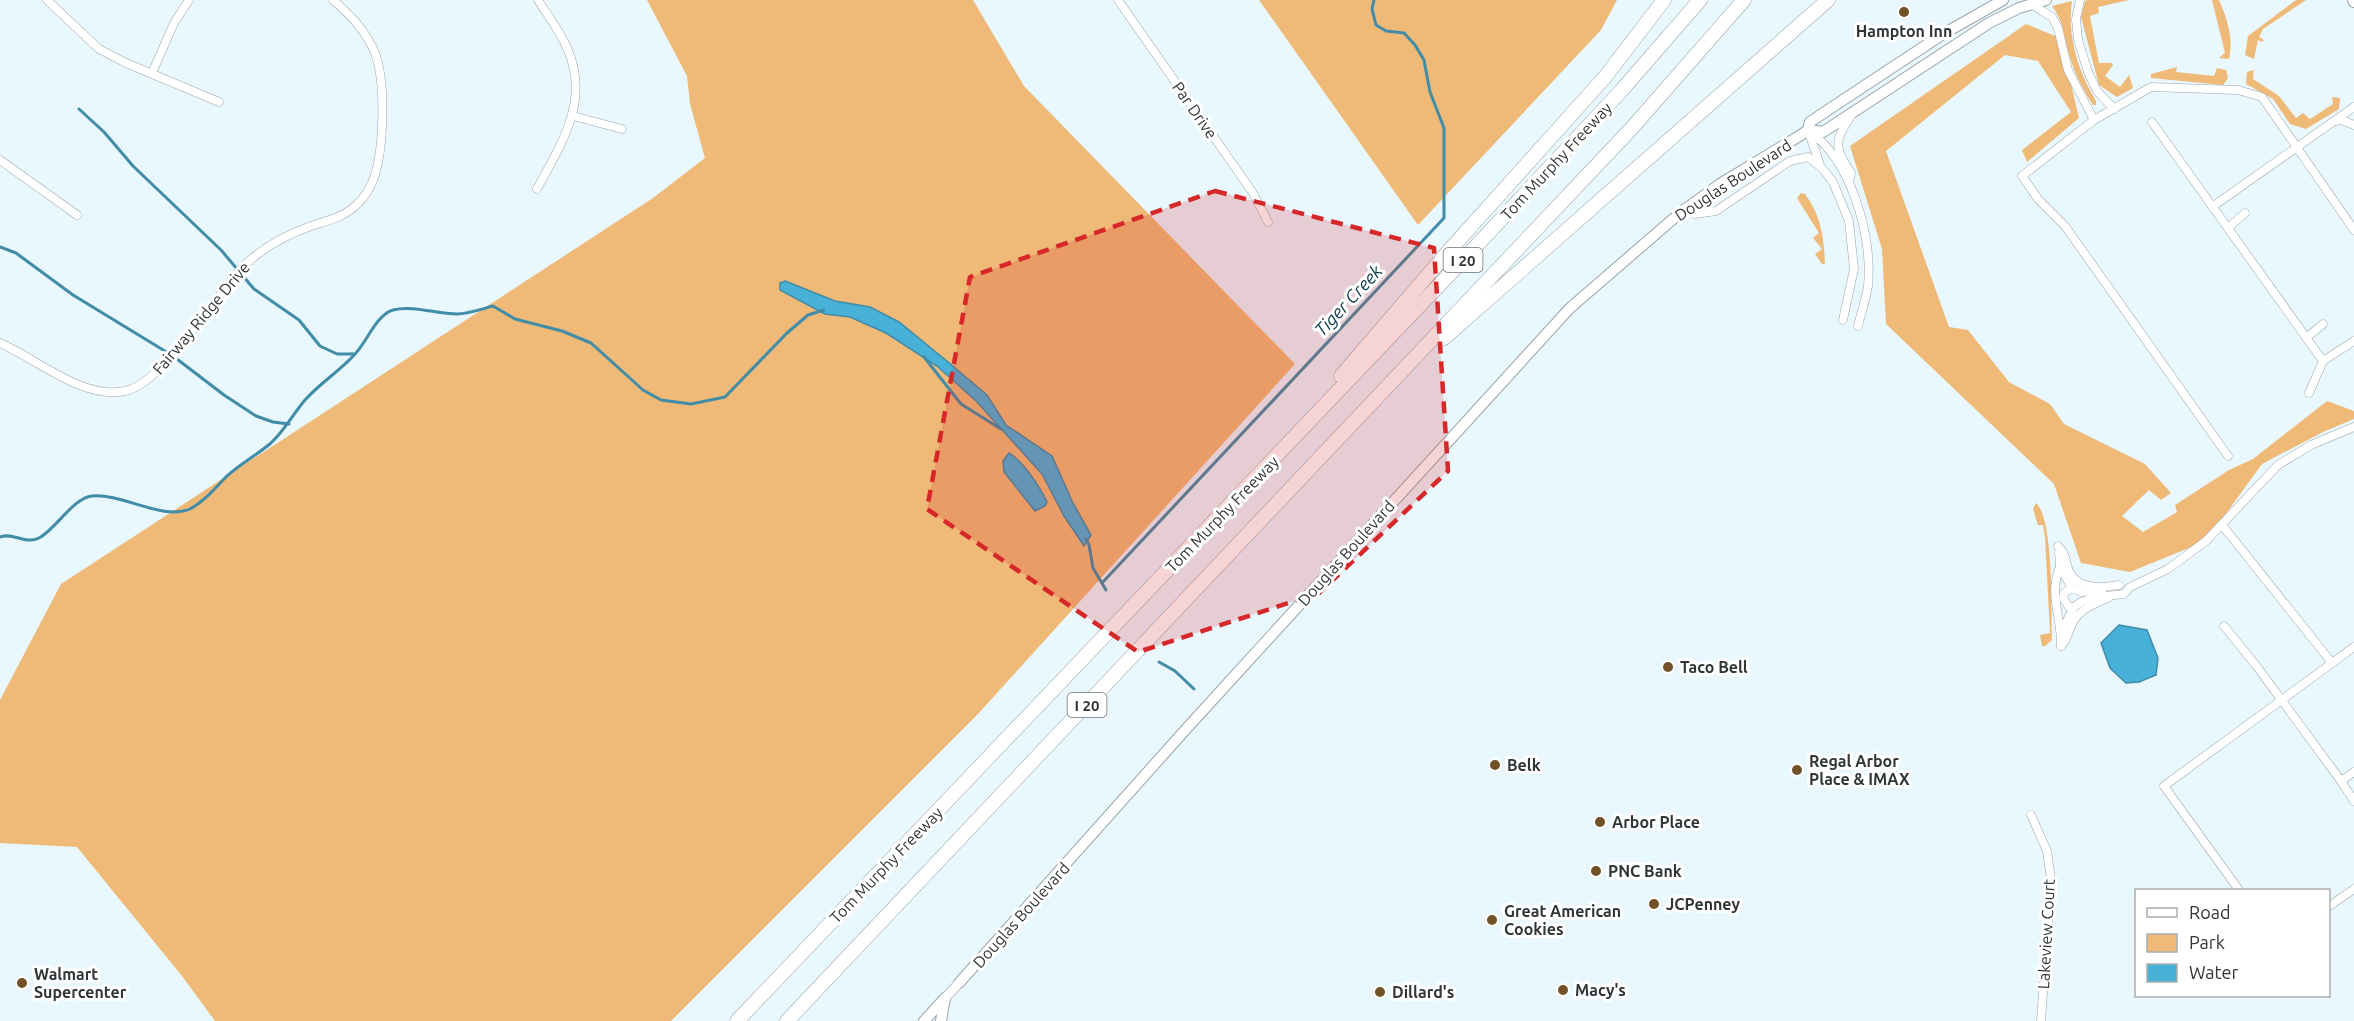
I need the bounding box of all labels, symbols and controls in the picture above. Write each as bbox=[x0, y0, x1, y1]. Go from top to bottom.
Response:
marker: Hampton Inn bbox=[1897, 5, 1911, 19]
place label: Hampton Inn bbox=[1856, 22, 1952, 40]
street label: Par Drive bbox=[1169, 78, 1221, 142]
street label: Tom Murphy Freeway bbox=[1497, 98, 1615, 223]
street label: Douglas Boulevard bbox=[1671, 136, 1795, 224]
road number: I 20 bbox=[1444, 248, 1482, 272]
street label: Fairway Ridge Drive bbox=[149, 258, 253, 378]
water label: Tiger Creek bbox=[1310, 260, 1386, 340]
street label: Tom Murphy Freeway bbox=[1162, 452, 1282, 576]
street label: Douglas Boulevard bbox=[1294, 497, 1398, 609]
place label: Taco Bell bbox=[1680, 658, 1748, 676]
marker: Taco Bell bbox=[1661, 660, 1675, 674]
road number: I 20 bbox=[1068, 693, 1106, 717]
place label: Regal Arbor Place & IMAX bbox=[1809, 752, 1910, 788]
place label: Belk bbox=[1507, 756, 1541, 774]
marker: Belk bbox=[1488, 758, 1502, 772]
marker: Regal Arbor Place & IMAX bbox=[1790, 763, 1804, 777]
street label: Tom Murphy Freeway bbox=[826, 803, 946, 927]
place label: Arbor Place bbox=[1612, 813, 1700, 831]
marker: Arbor Place bbox=[1593, 815, 1607, 829]
street label: Douglas Boulevard bbox=[969, 859, 1073, 971]
place label: PNC Bank bbox=[1608, 862, 1682, 880]
marker: PNC Bank bbox=[1589, 864, 1603, 878]
street label: Lakeview Court bbox=[2034, 878, 2058, 990]
legend bbox=[2135, 889, 2330, 997]
place label: JCPenney bbox=[1666, 895, 1741, 913]
marker: JCPenney bbox=[1647, 897, 1661, 911]
place label: Great American Cookies bbox=[1504, 902, 1621, 938]
text: Road bbox=[2189, 902, 2231, 922]
marker: Great American Cookies bbox=[1485, 913, 1499, 927]
text: Park bbox=[2189, 932, 2225, 952]
text: Water bbox=[2189, 962, 2239, 982]
place label: Walmart Supercenter bbox=[34, 965, 127, 1001]
marker: Walmart Supercenter bbox=[15, 976, 29, 990]
place label: Macy's bbox=[1575, 981, 1626, 999]
place label: Dillard's bbox=[1392, 983, 1454, 1001]
marker: Macy's bbox=[1556, 983, 1570, 997]
marker: Dillard's bbox=[1373, 985, 1387, 999]

